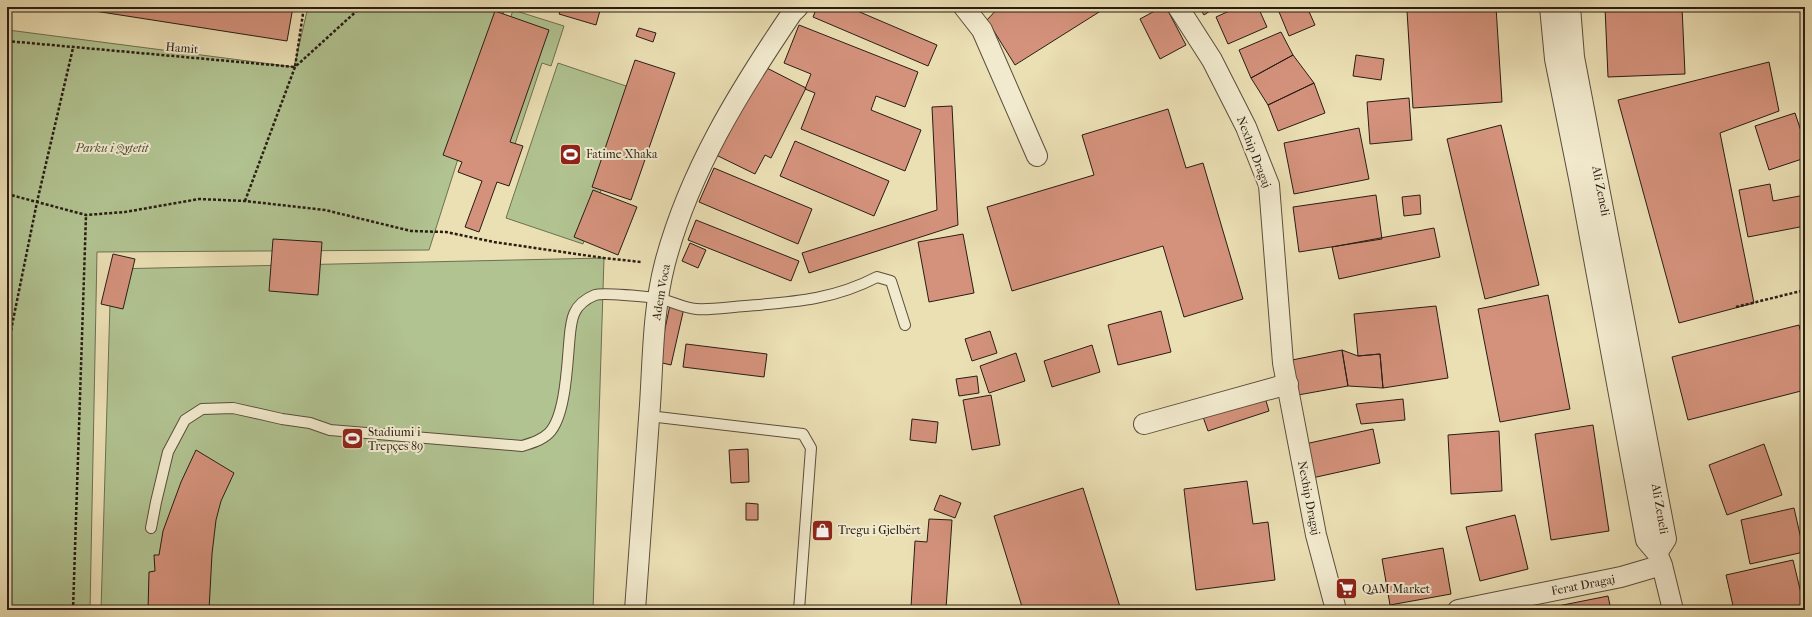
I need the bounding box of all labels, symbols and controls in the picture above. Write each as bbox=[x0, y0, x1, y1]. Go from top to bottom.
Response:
street label: Hamit bbox=[165, 40, 200, 56]
street label: Nexhip Dragaj bbox=[1234, 114, 1274, 190]
park label: Parku i Qytetit bbox=[75, 141, 150, 156]
sports icon: Fatime Xhaka bbox=[558, 141, 584, 167]
place label: Fatime Xhaka bbox=[586, 147, 658, 161]
street label: Ali Zeneli bbox=[1589, 164, 1613, 218]
street label: Adem Voca bbox=[649, 262, 673, 322]
place label: Stadiumi i Trepçes 89 bbox=[368, 425, 423, 454]
sports icon: Stadiumi i Trepçes 89 bbox=[339, 426, 365, 452]
street label: Nexhip Dragaj bbox=[1295, 460, 1323, 536]
street label: Ali Zeneli bbox=[1649, 482, 1671, 536]
shop icon: Tregu i Gjelbërt bbox=[809, 517, 835, 543]
place label: Tregu i Gjelbërt bbox=[838, 523, 921, 537]
street label: Ferat Dragaj bbox=[1550, 572, 1616, 598]
supermarket icon: QAM Market bbox=[1334, 576, 1360, 602]
place label: QAM Market bbox=[1362, 582, 1431, 596]

